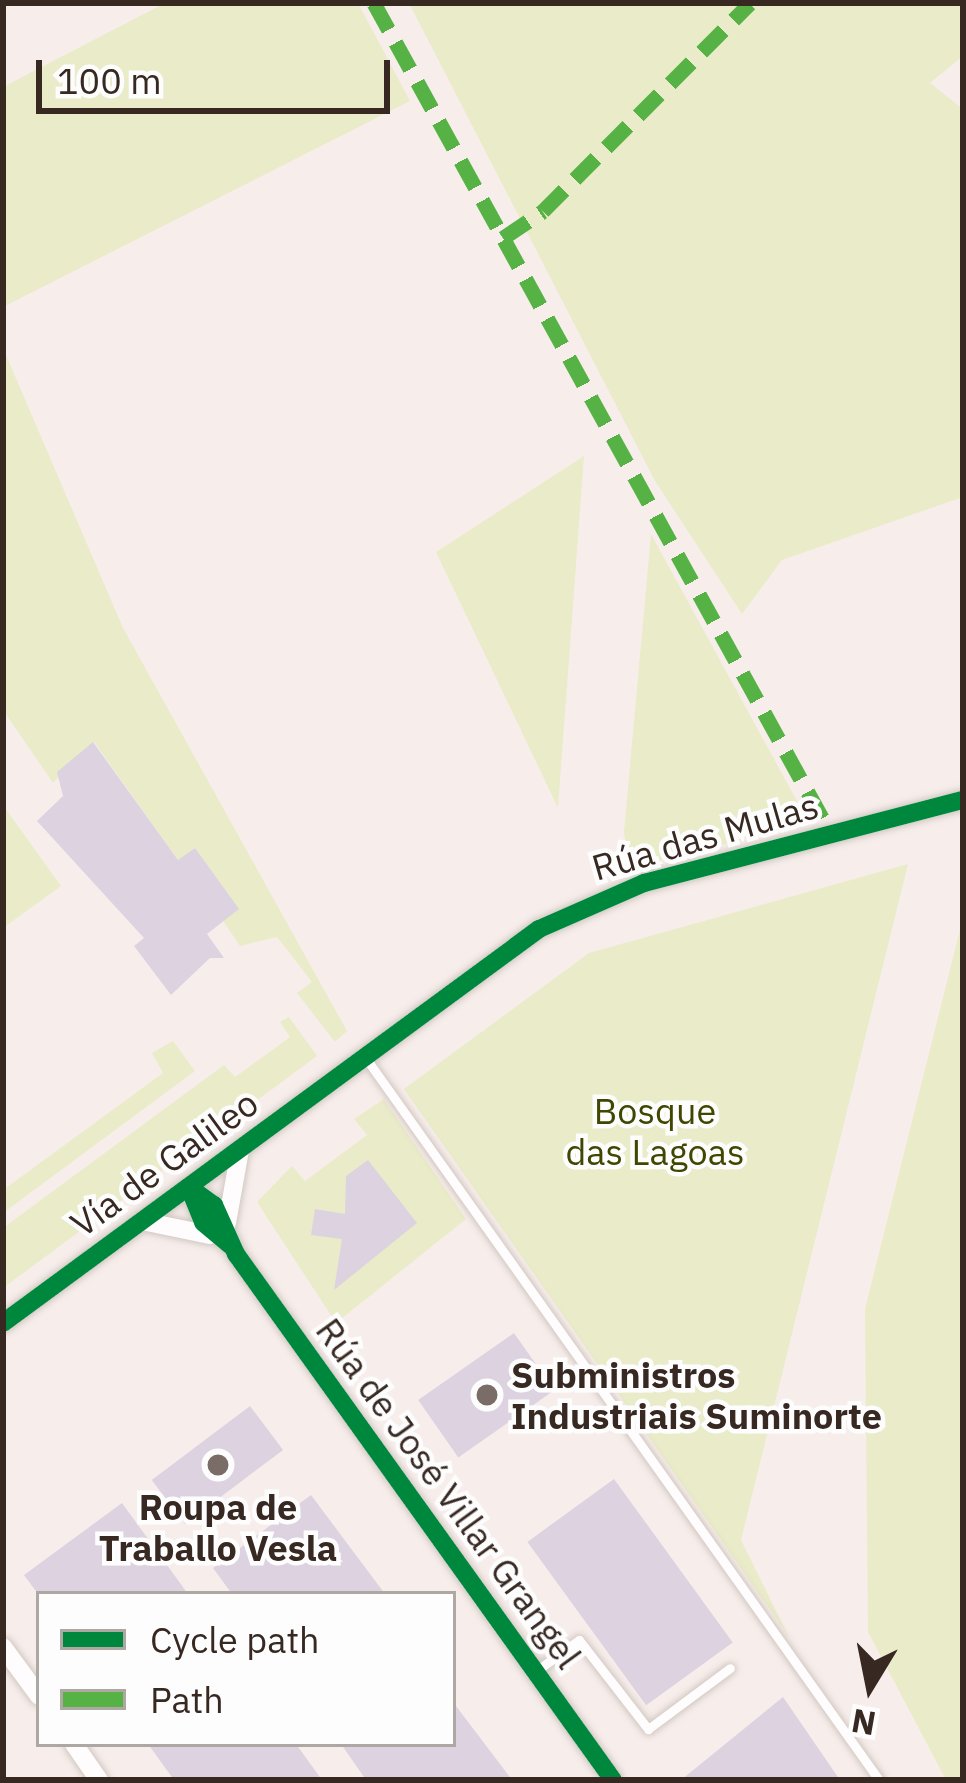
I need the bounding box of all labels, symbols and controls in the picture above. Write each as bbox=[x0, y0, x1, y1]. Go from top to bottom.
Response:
scale bar bbox=[42, 36, 396, 110]
text: 100 m bbox=[57, 57, 162, 104]
street label: Rúa das Mulas bbox=[587, 783, 823, 889]
street label: Vía de Galileo bbox=[62, 1081, 266, 1245]
park label: Bosque das Lagoas bbox=[565, 1088, 745, 1173]
street label: Rúa de José Villar Grangel bbox=[307, 1310, 591, 1676]
place label: Subministros Industriais Suminorte bbox=[511, 1352, 882, 1437]
marker: Subministros Industriais Suminorte bbox=[474, 1382, 500, 1408]
marker: Roupa de Traballo Vesla bbox=[205, 1452, 231, 1478]
place label: Roupa de Traballo Vesla bbox=[99, 1484, 337, 1569]
legend bbox=[36, 1591, 456, 1747]
text: Cycle path bbox=[150, 1616, 320, 1663]
north arrow bbox=[810, 1627, 930, 1747]
text: Path bbox=[150, 1676, 224, 1723]
text: N bbox=[848, 1700, 879, 1746]

